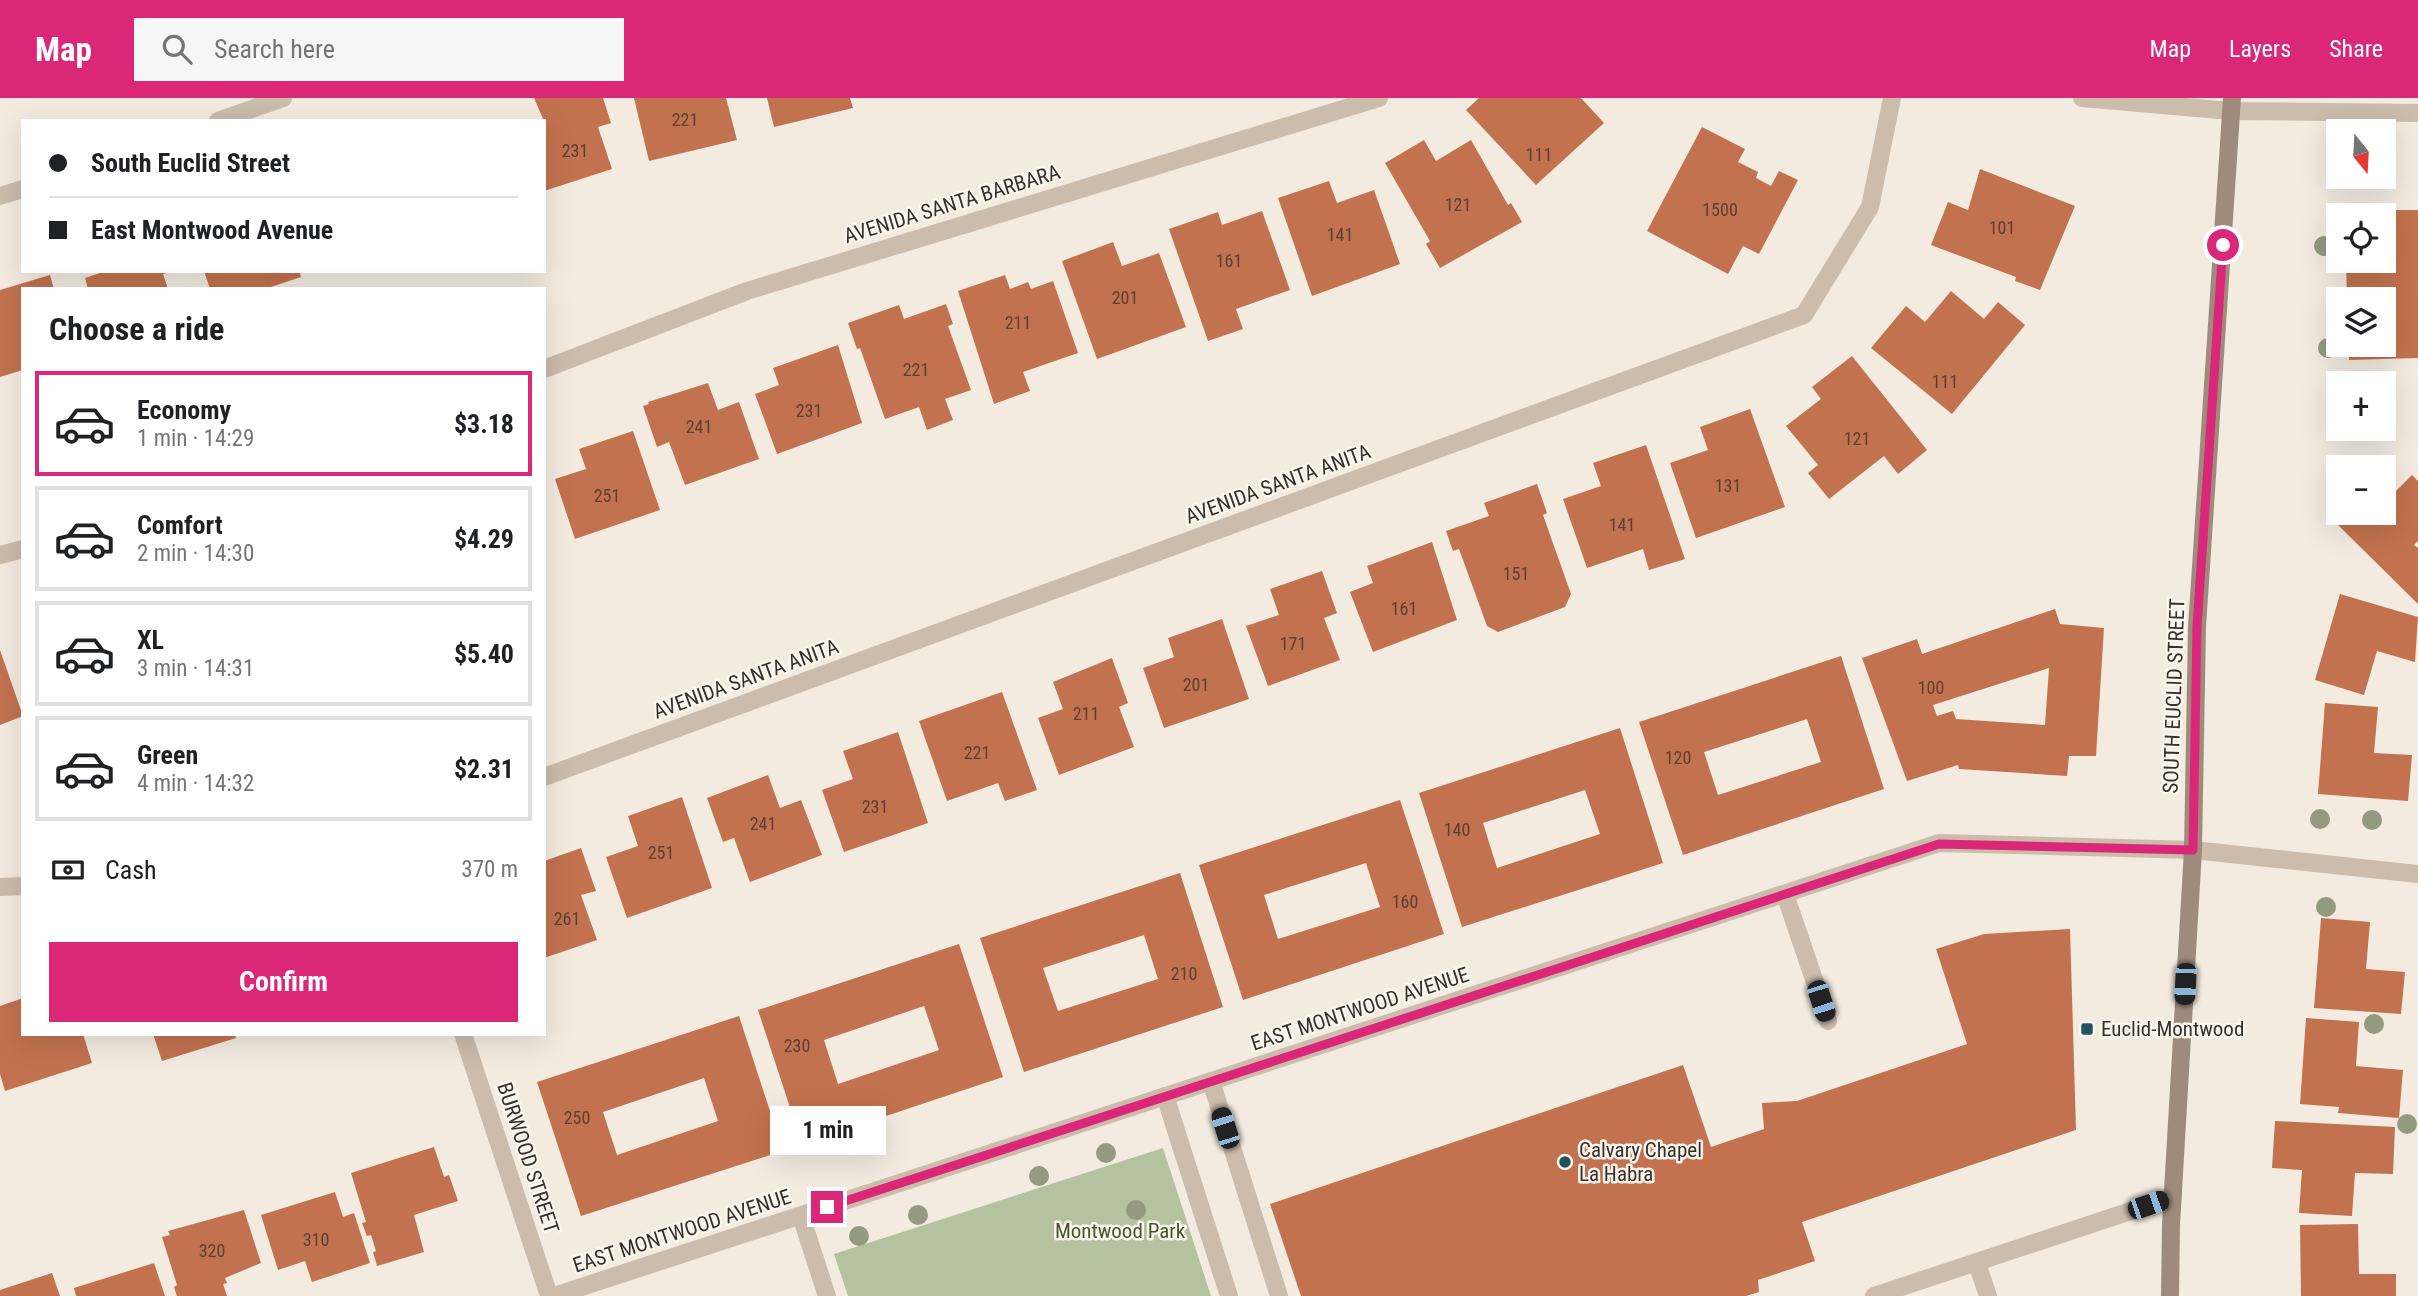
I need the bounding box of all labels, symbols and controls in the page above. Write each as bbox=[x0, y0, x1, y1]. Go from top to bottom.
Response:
search box bbox=[134, 18, 624, 81]
text: Map bbox=[35, 30, 92, 69]
icon: search bbox=[158, 30, 196, 68]
text: Search here bbox=[214, 34, 335, 64]
text: Map bbox=[2150, 35, 2191, 63]
text: Layers bbox=[2229, 35, 2291, 63]
text: Share bbox=[2329, 35, 2383, 63]
house number: 221 bbox=[672, 109, 698, 130]
north arrow bbox=[2326, 119, 2396, 189]
map controls bbox=[2326, 119, 2396, 525]
house number: 231 bbox=[562, 140, 588, 161]
house number: 111 bbox=[1526, 144, 1552, 165]
text: South Euclid Street bbox=[91, 148, 290, 178]
street label: AVENIDA SANTA BARBARA bbox=[841, 160, 1063, 248]
house number: 121 bbox=[1445, 194, 1471, 215]
house number: 1500 bbox=[1702, 199, 1738, 220]
button: locate bbox=[2326, 203, 2396, 273]
text: East Montwood Avenue bbox=[91, 215, 333, 245]
house number: 101 bbox=[1989, 217, 2015, 238]
house number: 141 bbox=[1327, 224, 1353, 245]
route start bbox=[2207, 229, 2239, 261]
house number: 161 bbox=[1216, 250, 1242, 271]
house number: 201 bbox=[1112, 287, 1138, 308]
button: layers bbox=[2326, 287, 2396, 357]
text: Choose a ride bbox=[49, 310, 224, 348]
house number: 211 bbox=[1005, 312, 1031, 333]
house number: 221 bbox=[903, 359, 929, 380]
house number: 111 bbox=[1932, 371, 1958, 392]
button: + bbox=[2326, 371, 2396, 441]
icon: car bbox=[53, 392, 116, 455]
text: Economy bbox=[137, 395, 231, 425]
house number: 231 bbox=[796, 400, 822, 421]
text: $3.18 bbox=[454, 409, 514, 439]
house number: 241 bbox=[686, 416, 712, 437]
text: 1 min · 14:29 bbox=[137, 425, 254, 452]
house number: 121 bbox=[1844, 428, 1870, 449]
street label: AVENIDA SANTA ANITA bbox=[1182, 439, 1374, 529]
button: − bbox=[2326, 455, 2396, 525]
house number: 131 bbox=[1715, 475, 1741, 496]
house number: 251 bbox=[594, 485, 620, 506]
icon: car bbox=[53, 507, 116, 570]
text: Comfort bbox=[137, 510, 223, 540]
house number: 141 bbox=[1609, 514, 1635, 535]
text: $4.29 bbox=[454, 524, 514, 554]
text: 2 min · 14:30 bbox=[137, 540, 254, 567]
house number: 151 bbox=[1503, 563, 1529, 584]
house number: 161 bbox=[1391, 598, 1417, 619]
street label: SOUTH EUCLID STREET bbox=[2159, 598, 2189, 794]
icon: car bbox=[53, 622, 116, 685]
text: XL bbox=[137, 625, 164, 655]
house number: 171 bbox=[1280, 633, 1306, 654]
street label: AVENIDA SANTA ANITA bbox=[650, 634, 842, 724]
text: $5.40 bbox=[454, 639, 514, 669]
text: 3 min · 14:31 bbox=[137, 655, 254, 682]
house number: 201 bbox=[1183, 674, 1209, 695]
house number: 100 bbox=[1918, 677, 1944, 698]
house number: 211 bbox=[1073, 703, 1099, 724]
icon: car bbox=[53, 737, 116, 800]
text: Green bbox=[137, 740, 198, 770]
house number: 221 bbox=[964, 742, 990, 763]
house number: 120 bbox=[1665, 747, 1691, 768]
text: $2.31 bbox=[454, 754, 514, 784]
text: 4 min · 14:32 bbox=[137, 770, 254, 797]
house number: 231 bbox=[862, 796, 888, 817]
house number: 241 bbox=[750, 813, 776, 834]
house number: 140 bbox=[1444, 819, 1470, 840]
house number: 251 bbox=[648, 842, 674, 863]
icon: cash bbox=[49, 851, 87, 889]
text: Cash bbox=[105, 855, 157, 885]
text: 370 m bbox=[461, 856, 518, 883]
house number: 160 bbox=[1392, 891, 1418, 912]
house number: 261 bbox=[554, 908, 580, 929]
button: Confirm bbox=[49, 942, 518, 1022]
street label: EAST MONTWOOD AVENUE bbox=[1248, 962, 1472, 1056]
car bbox=[2174, 962, 2197, 1006]
house number: 210 bbox=[1171, 963, 1197, 984]
car bbox=[1805, 978, 1838, 1024]
place label: Euclid-Montwood bbox=[2101, 1017, 2244, 1041]
marker: Euclid-Montwood bbox=[2079, 1021, 2095, 1037]
house number: 230 bbox=[784, 1035, 810, 1056]
street label: BURWOOD STREET bbox=[492, 1079, 564, 1237]
callout: 1 min bbox=[769, 1105, 885, 1154]
car bbox=[1209, 1105, 1242, 1151]
house number: 250 bbox=[564, 1107, 590, 1128]
text: 1 min bbox=[802, 1117, 854, 1144]
place label: Calvary Chapel La Habra bbox=[1579, 1138, 1702, 1186]
marker: Calvary Chapel La Habra bbox=[1557, 1154, 1573, 1170]
street label: EAST MONTWOOD AVENUE bbox=[570, 1184, 794, 1278]
car bbox=[2125, 1188, 2172, 1222]
route end bbox=[811, 1191, 843, 1223]
park label: Montwood Park bbox=[1055, 1219, 1186, 1243]
house number: 310 bbox=[303, 1229, 329, 1250]
house number: 320 bbox=[199, 1240, 225, 1261]

